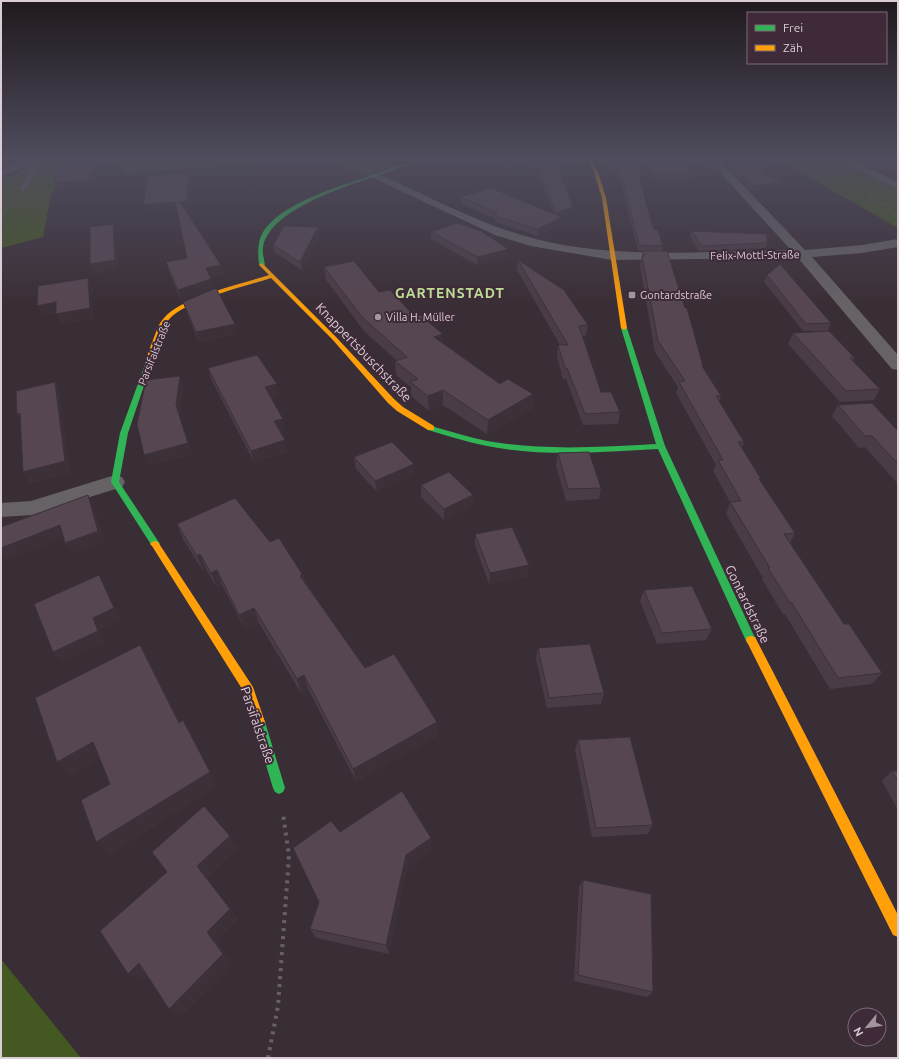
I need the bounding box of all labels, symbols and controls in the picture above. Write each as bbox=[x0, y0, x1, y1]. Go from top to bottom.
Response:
legend bbox=[747, 12, 887, 64]
text: Frei bbox=[783, 21, 803, 34]
text: Zäh bbox=[783, 41, 803, 54]
street label: Felix-Mottl-Straße bbox=[710, 248, 800, 262]
district label: GARTENSTADT bbox=[395, 285, 505, 301]
place label: Gontardstraße bbox=[640, 289, 712, 301]
marker: Gontardstraße bbox=[627, 290, 637, 300]
street label: Knappertsbuschstraße bbox=[313, 300, 415, 404]
place label: Villa H. Müller bbox=[386, 311, 456, 323]
marker: Villa H. Müller bbox=[373, 312, 383, 322]
street label: Parsifalstraße bbox=[136, 319, 172, 387]
street label: Gontardstraße bbox=[723, 563, 773, 645]
street label: Parsifalstraße bbox=[238, 685, 278, 765]
north arrow bbox=[847, 1007, 887, 1047]
text: N bbox=[851, 1025, 865, 1038]

